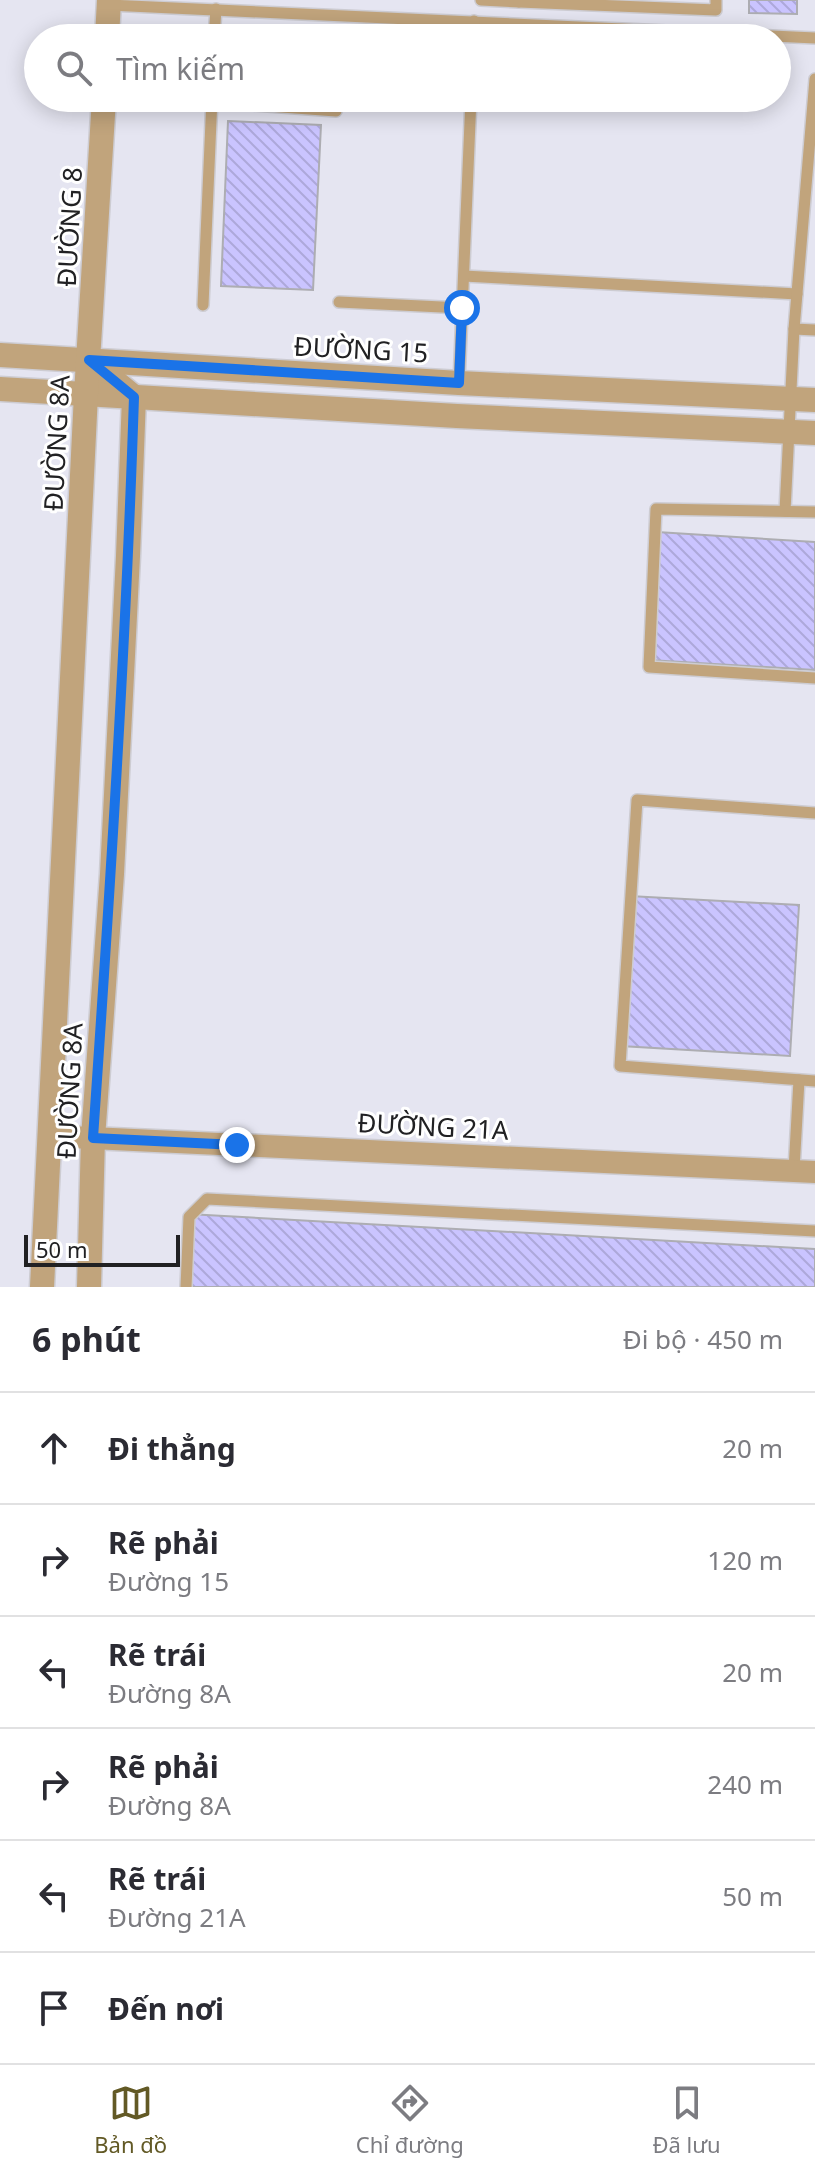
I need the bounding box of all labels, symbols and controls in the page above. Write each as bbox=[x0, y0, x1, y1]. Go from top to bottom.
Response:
search box bbox=[24, 24, 791, 112]
icon: search bbox=[52, 46, 96, 90]
text: Tìm kiếm bbox=[116, 48, 245, 89]
street label: ĐƯỜNG 8 bbox=[48, 166, 90, 288]
route start bbox=[444, 290, 480, 326]
street label: ĐƯỜNG 15 bbox=[293, 328, 429, 370]
street label: ĐƯỜNG 8A bbox=[34, 374, 78, 512]
street label: ĐƯỜNG 8A bbox=[47, 1022, 91, 1160]
street label: ĐƯỜNG 21A bbox=[357, 1104, 510, 1148]
route end bbox=[219, 1127, 255, 1163]
scale bar bbox=[24, 1231, 180, 1267]
text: 50 m bbox=[36, 1234, 87, 1264]
text: 6 phút bbox=[32, 1316, 141, 1362]
text: Đi bộ · 450 m bbox=[623, 1321, 783, 1357]
icon: ahead bbox=[32, 1426, 76, 1470]
text: Đi thẳng bbox=[108, 1428, 236, 1469]
text: 20 m bbox=[722, 1430, 783, 1466]
text: Rẽ phải bbox=[108, 1522, 219, 1563]
icon: right bbox=[32, 1538, 76, 1582]
text: 120 m bbox=[707, 1542, 783, 1578]
text: Đường 15 bbox=[108, 1563, 229, 1599]
text: Rẽ trái bbox=[108, 1634, 206, 1675]
icon: left bbox=[32, 1650, 76, 1694]
text: 20 m bbox=[722, 1654, 783, 1690]
text: Đường 8A bbox=[108, 1675, 231, 1711]
text: Rẽ phải bbox=[108, 1746, 219, 1787]
icon: right bbox=[32, 1762, 76, 1806]
text: 240 m bbox=[707, 1766, 783, 1802]
text: Đường 8A bbox=[108, 1787, 231, 1823]
text: Rẽ trái bbox=[108, 1858, 206, 1899]
icon: left bbox=[32, 1874, 76, 1918]
text: 50 m bbox=[722, 1878, 783, 1914]
text: Đường 21A bbox=[108, 1899, 246, 1935]
icon: arrive bbox=[32, 1986, 76, 2030]
text: Đến nơi bbox=[108, 1988, 224, 2029]
tab: Bản đồ bbox=[94, 2081, 167, 2159]
tab: Chỉ đường bbox=[356, 2081, 464, 2159]
tab: Đã lưu bbox=[652, 2081, 721, 2159]

